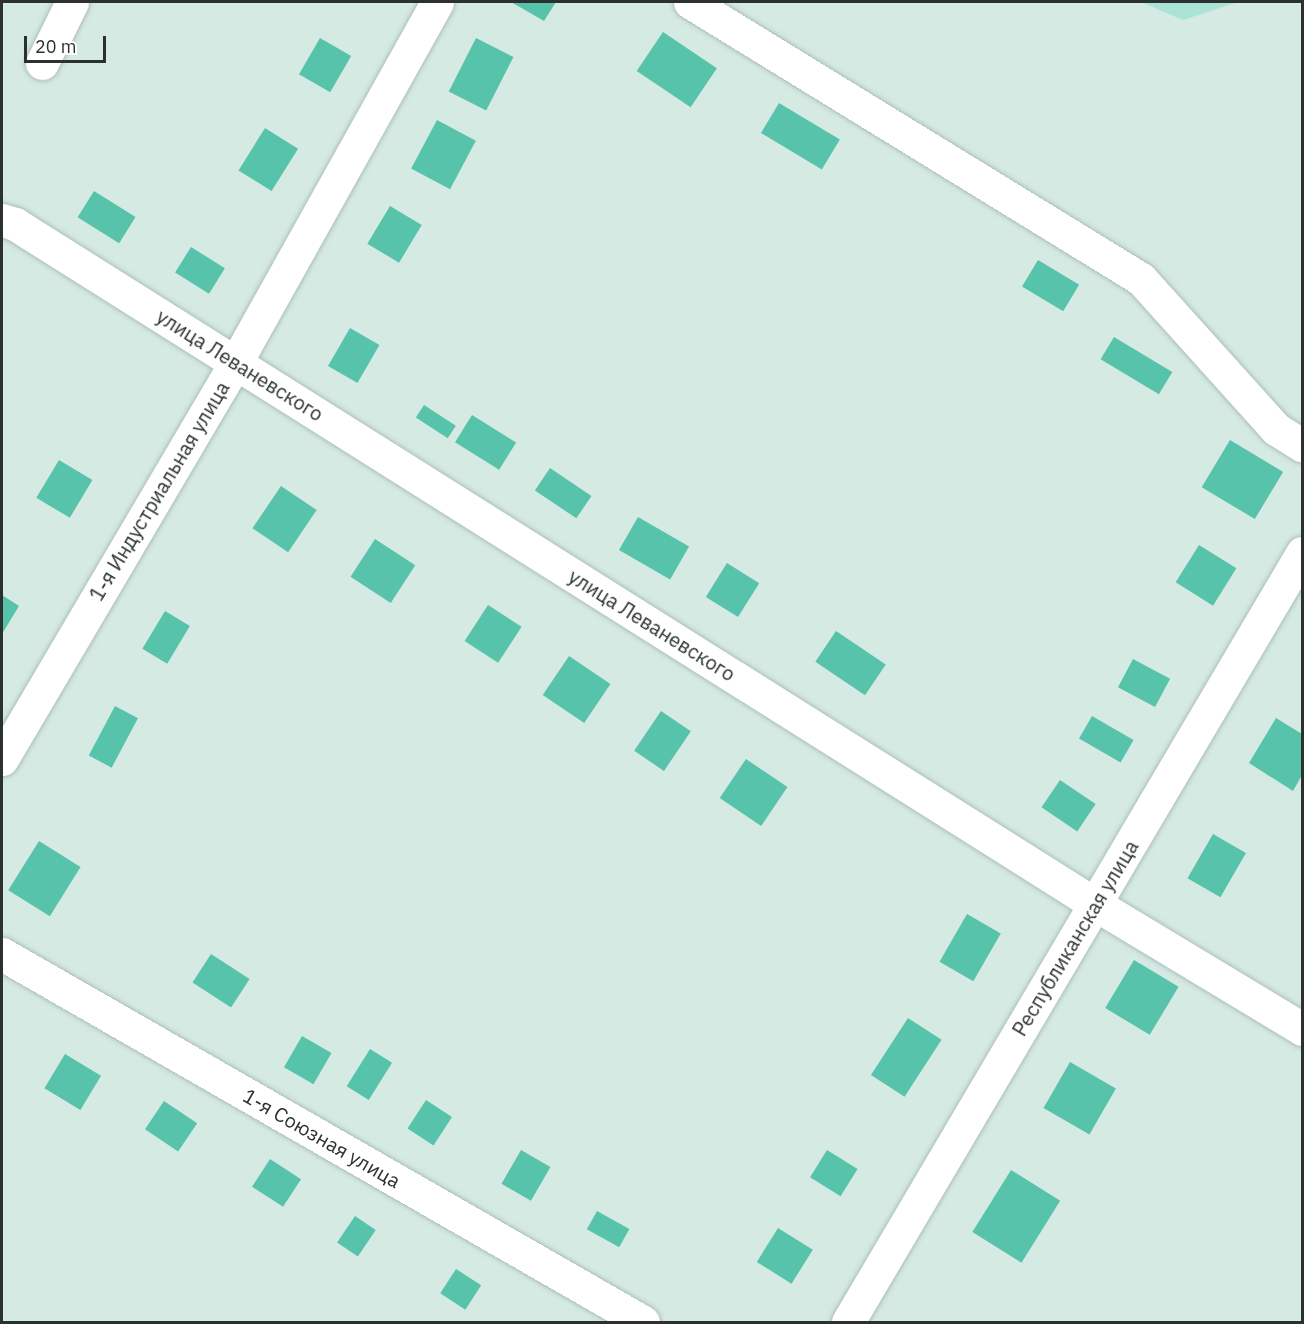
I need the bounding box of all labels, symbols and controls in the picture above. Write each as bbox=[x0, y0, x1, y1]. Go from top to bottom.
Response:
scale bar bbox=[27, 24, 110, 62]
text: 20 m bbox=[35, 35, 77, 58]
street label: улица Леваневского bbox=[152, 304, 328, 426]
street label: 1-я Индустриальная улица bbox=[84, 377, 234, 605]
street label: улица Леваневского bbox=[564, 564, 740, 686]
street label: Республиканская улица bbox=[1007, 836, 1143, 1040]
street label: 1-я Союзная улица bbox=[239, 1083, 405, 1193]

